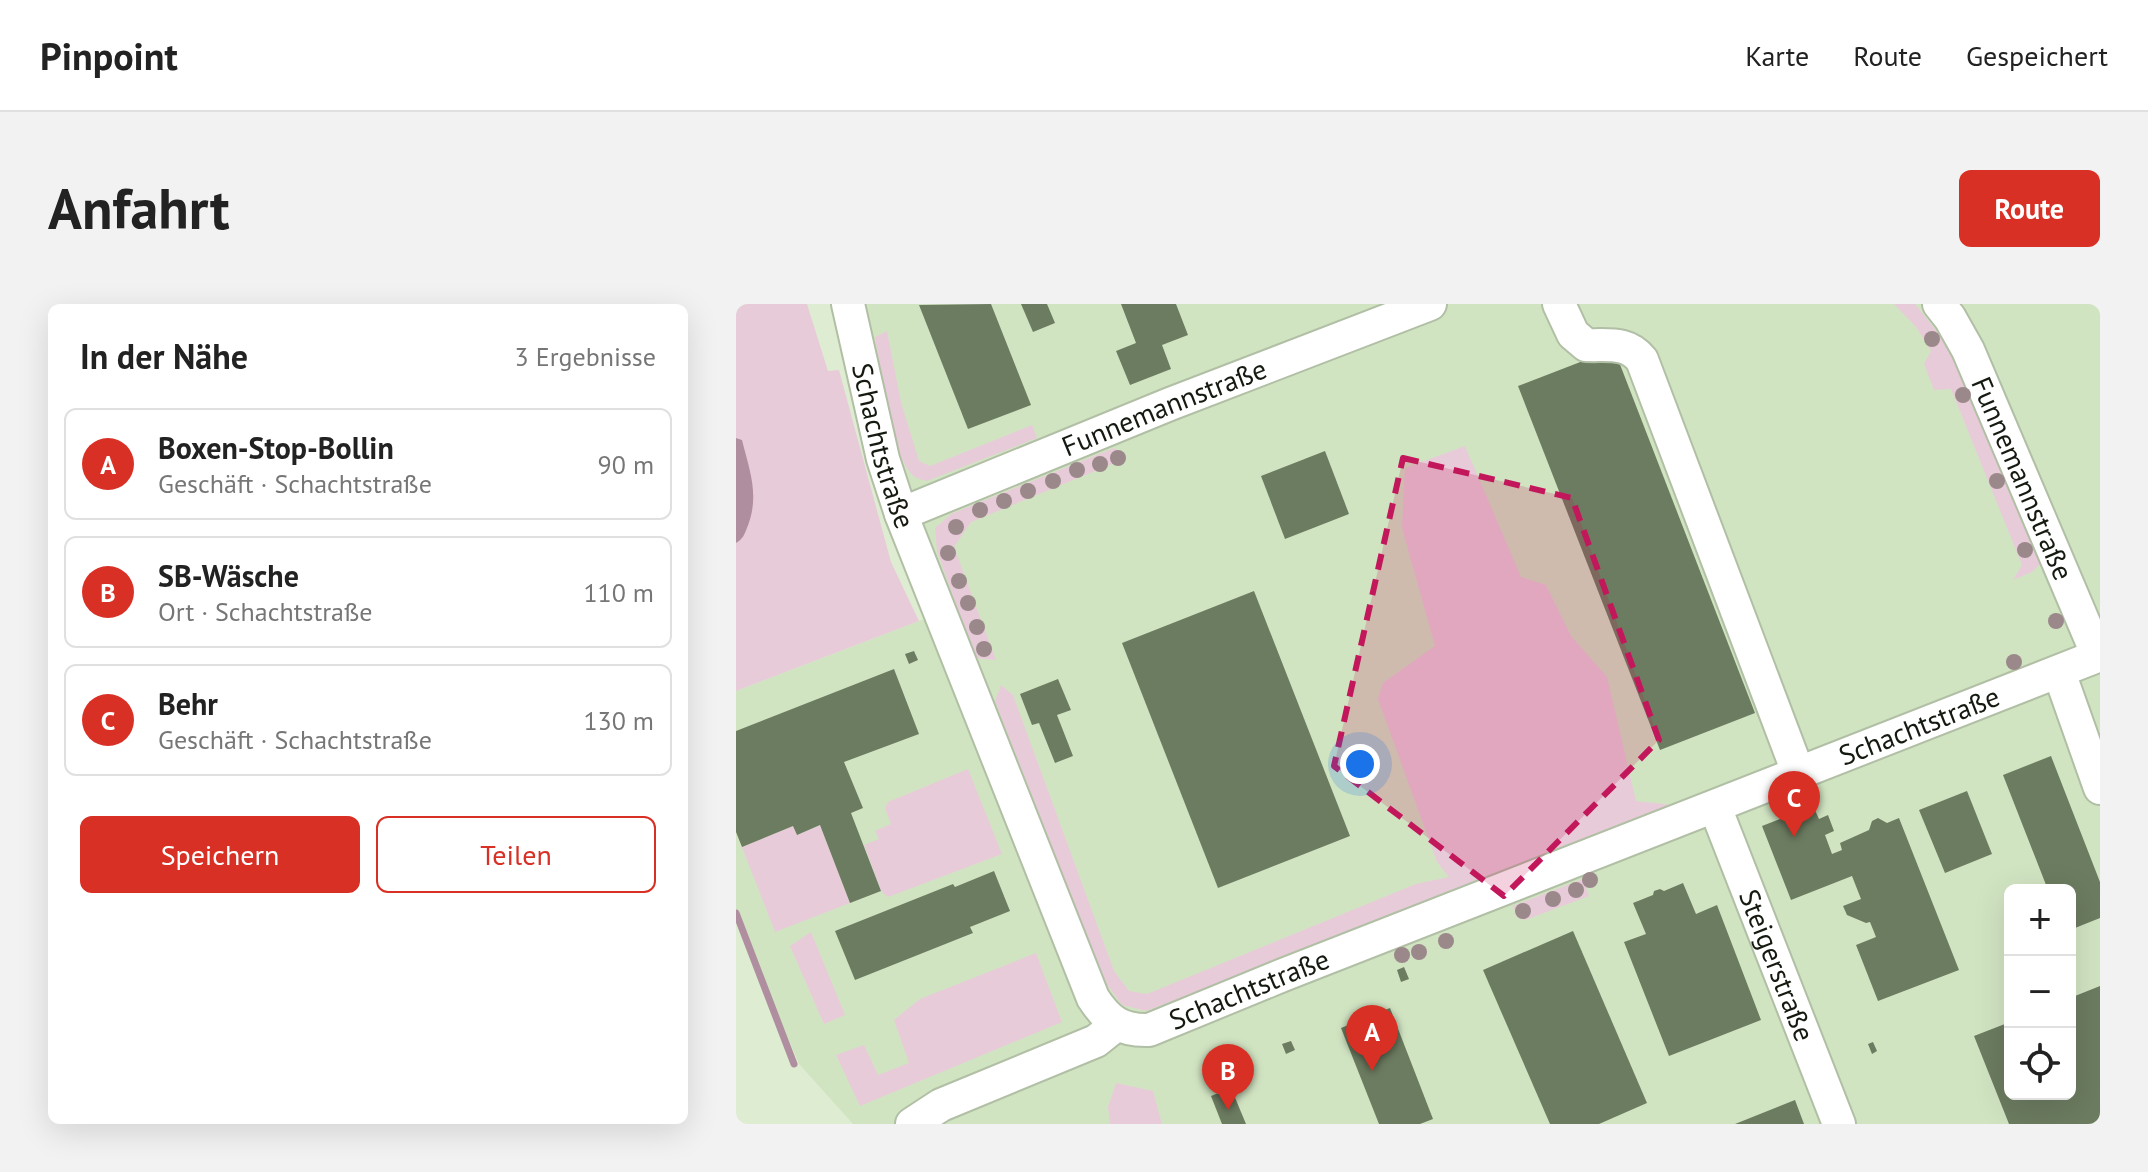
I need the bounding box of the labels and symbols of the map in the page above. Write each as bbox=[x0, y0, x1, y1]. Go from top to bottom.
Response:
street label: Funnemannstraße bbox=[1056, 350, 1272, 464]
street label: Schachtstraße bbox=[844, 359, 924, 534]
street label: Funnemannstraße bbox=[1963, 371, 2083, 585]
street label: Schachtstraße bbox=[1833, 677, 2005, 774]
your location bbox=[1340, 744, 1380, 784]
pin: C bbox=[1768, 771, 1820, 837]
street label: Steigerstraße bbox=[1731, 884, 1824, 1046]
street label: Schachtstraße bbox=[1163, 940, 1334, 1038]
pin: A bbox=[1346, 1005, 1398, 1071]
pin: B bbox=[1202, 1044, 1254, 1110]

